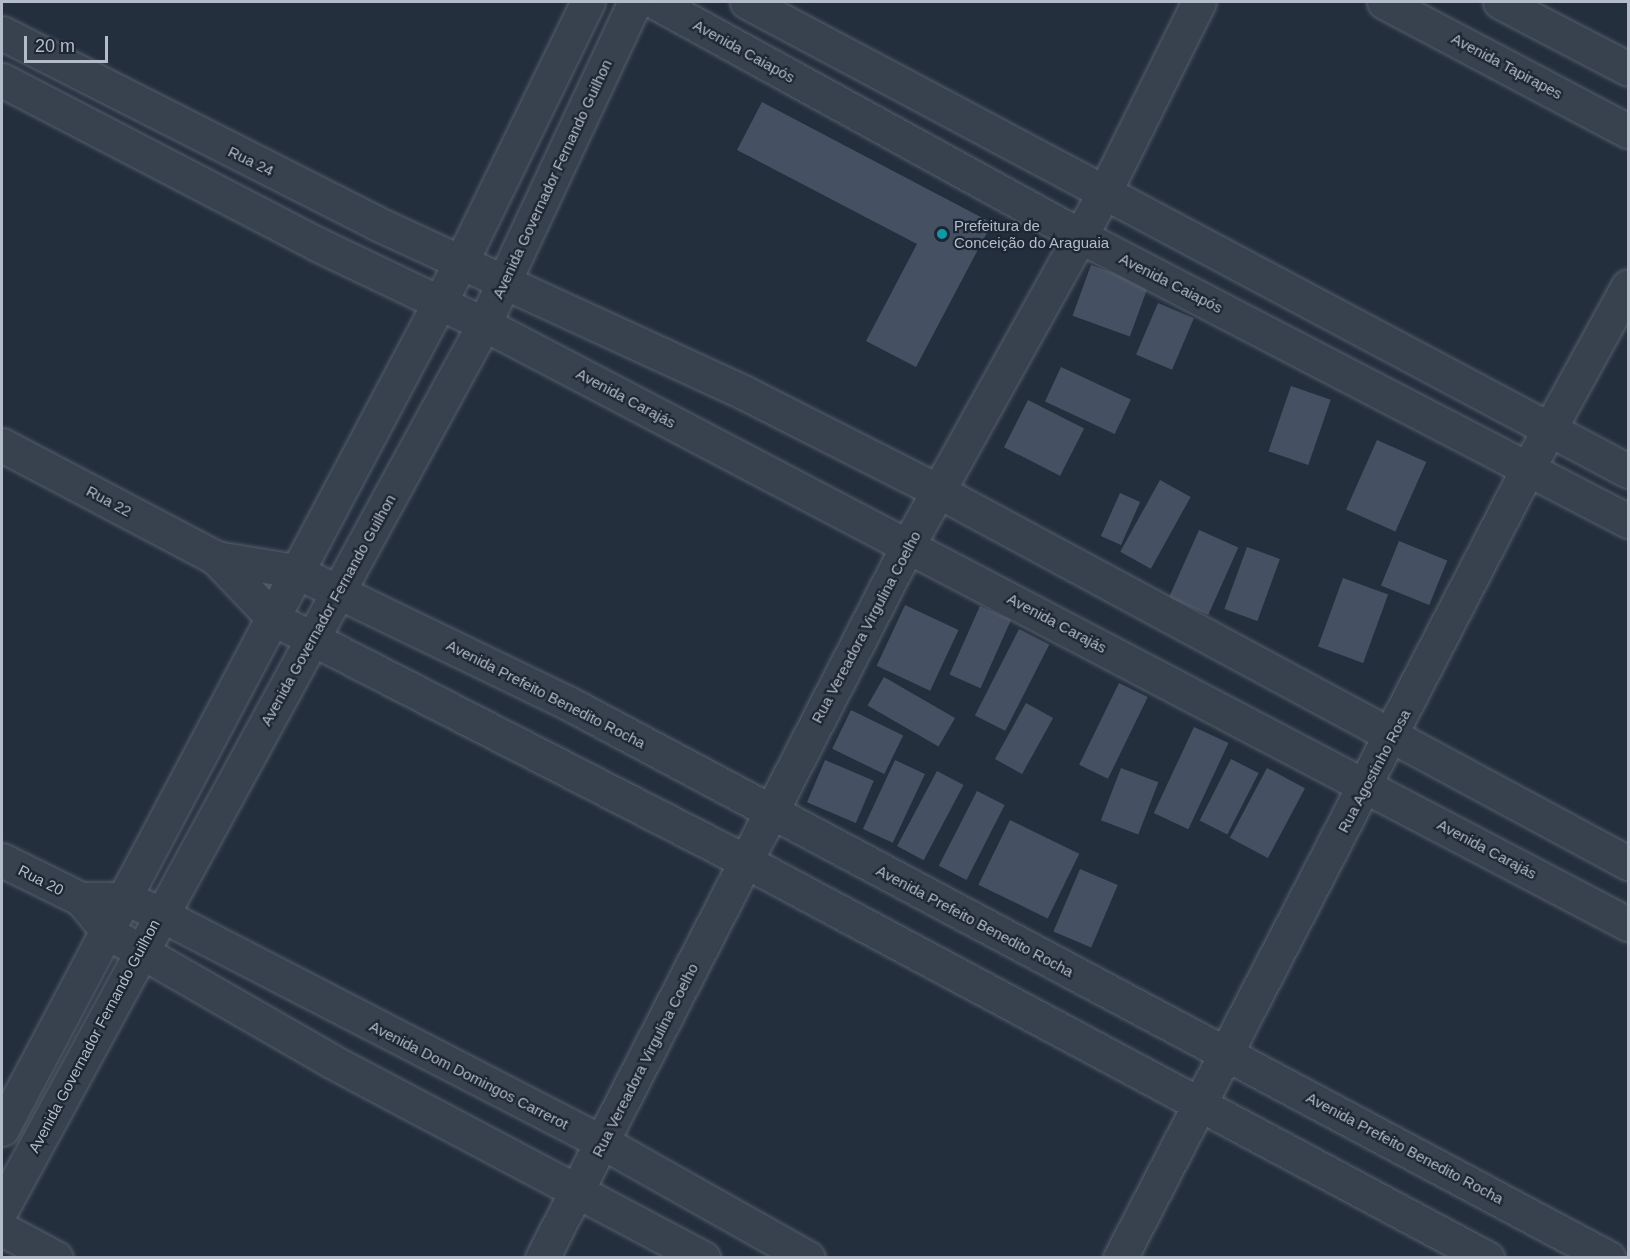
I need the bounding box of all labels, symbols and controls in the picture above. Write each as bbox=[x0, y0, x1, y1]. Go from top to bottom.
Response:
street label: Avenida Caiapós bbox=[690, 16, 798, 86]
scale bar bbox=[27, 24, 111, 62]
street label: Avenida Tapirapes bbox=[1448, 29, 1566, 103]
text: 20 m bbox=[35, 36, 75, 56]
street label: Avenida Governador Fernando Guilhon bbox=[489, 57, 615, 301]
street label: Rua 24 bbox=[225, 142, 277, 180]
place label: Prefeitura de Conceição do Araguaia bbox=[954, 216, 1110, 251]
marker: Prefeitura de Conceição do Araguaia bbox=[935, 227, 949, 241]
street label: Avenida Caiapós bbox=[1117, 249, 1225, 317]
street label: Avenida Carajás bbox=[573, 364, 679, 432]
street label: Rua 22 bbox=[83, 482, 135, 520]
street label: Avenida Governador Fernando Guilhon bbox=[257, 491, 399, 729]
street label: Rua Vereadora Virgulina Coelho bbox=[808, 528, 924, 726]
street label: Avenida Carajás bbox=[1004, 589, 1110, 657]
street label: Avenida Prefeito Benedito Rocha bbox=[444, 636, 648, 752]
street label: Rua Agostinho Rosa bbox=[1334, 706, 1414, 836]
street label: Avenida Carajás bbox=[1434, 815, 1540, 883]
street label: Rua 20 bbox=[15, 861, 67, 899]
street label: Avenida Prefeito Benedito Rocha bbox=[873, 861, 1077, 981]
street label: Avenida Governador Fernando Guilhon bbox=[25, 916, 163, 1156]
street label: Rua Vereadora Virgulina Coelho bbox=[588, 960, 702, 1160]
street label: Avenida Dom Domingos Carrerot bbox=[367, 1017, 571, 1133]
street label: Avenida Prefeito Benedito Rocha bbox=[1303, 1088, 1507, 1208]

